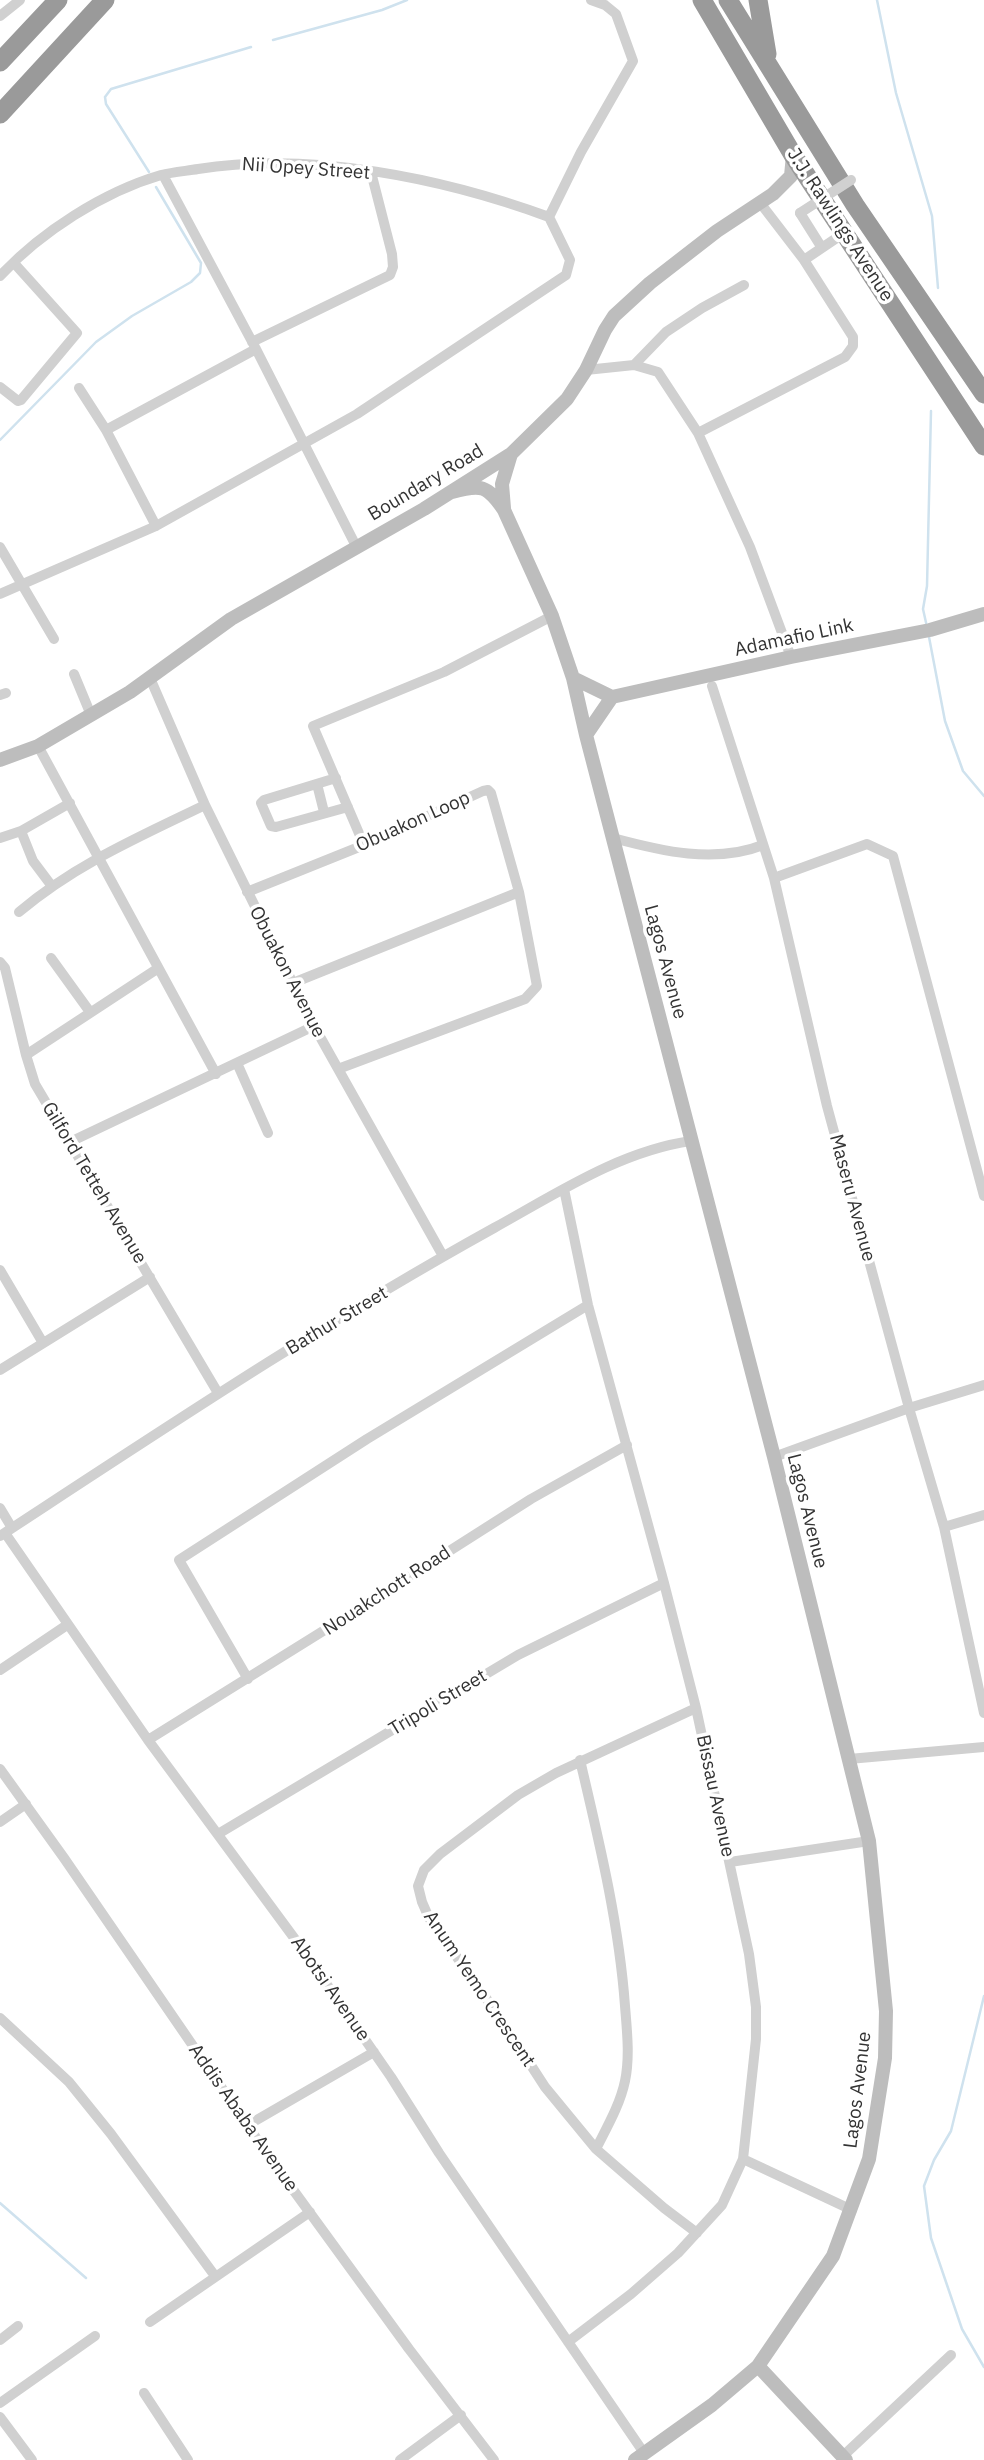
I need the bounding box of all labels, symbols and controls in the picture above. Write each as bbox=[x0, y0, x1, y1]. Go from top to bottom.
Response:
street label: J.J. Rawlings Avenue bbox=[782, 144, 898, 306]
street label: Nii Opey Street bbox=[241, 153, 371, 185]
street label: Boundary Road bbox=[364, 440, 488, 526]
street label: Adamafio Link bbox=[732, 614, 856, 662]
street label: Obuakon Loop bbox=[352, 787, 474, 857]
street label: Obuakon Avenue bbox=[244, 902, 330, 1042]
street label: Lagos Avenue bbox=[639, 902, 691, 1022]
street label: Gilford Tetteh Avenue bbox=[37, 1098, 151, 1268]
street label: Maseru Avenue bbox=[824, 1132, 880, 1264]
street label: Bathur Street bbox=[282, 1282, 392, 1360]
street label: Lagos Avenue bbox=[782, 1451, 832, 1571]
street label: Nouakchott Road bbox=[319, 1541, 455, 1641]
street label: Tripoli Street bbox=[385, 1665, 491, 1741]
street label: Bissau Avenue bbox=[691, 1733, 739, 1859]
street label: Anum Yemo Crescent bbox=[418, 1907, 540, 2071]
street label: Abotsi Avenue bbox=[286, 1932, 374, 2046]
street label: Lagos Avenue bbox=[840, 2030, 876, 2150]
street label: Addis Ababa Avenue bbox=[183, 2040, 303, 2196]

